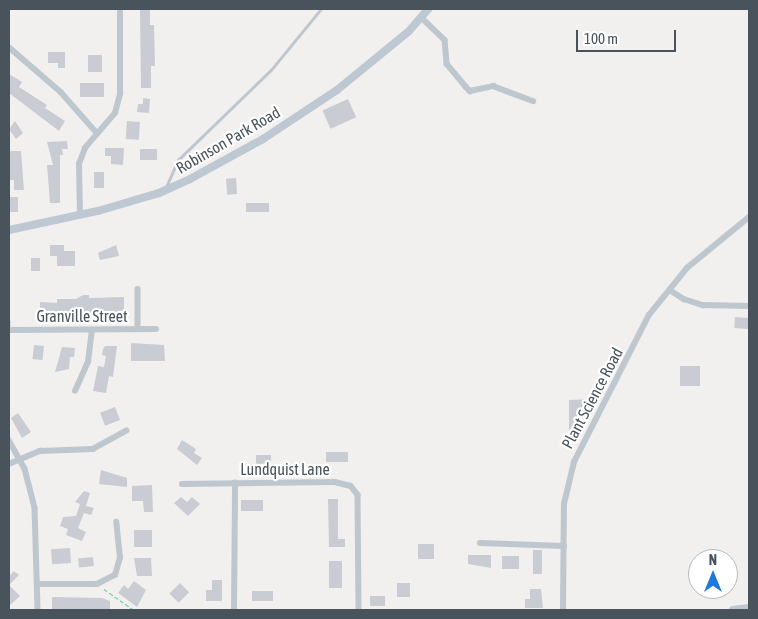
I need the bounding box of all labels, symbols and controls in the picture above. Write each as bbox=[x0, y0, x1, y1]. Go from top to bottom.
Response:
scale bar bbox=[578, 20, 678, 52]
text: 100 m bbox=[584, 30, 618, 47]
street label: Robinson Park Road bbox=[172, 102, 284, 178]
street label: Granville Street bbox=[36, 306, 128, 326]
street label: Plant Science Road bbox=[557, 344, 627, 452]
street label: Lundquist Lane bbox=[240, 459, 330, 479]
north arrow bbox=[688, 549, 738, 599]
text: N bbox=[709, 552, 717, 568]

